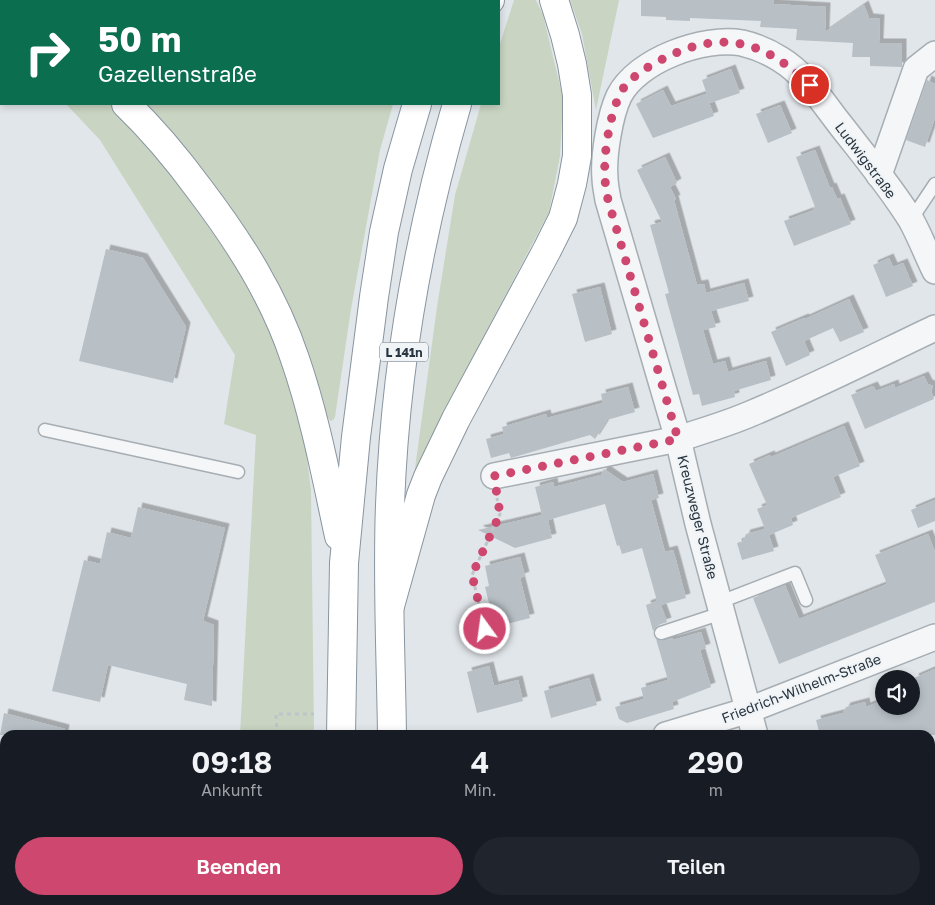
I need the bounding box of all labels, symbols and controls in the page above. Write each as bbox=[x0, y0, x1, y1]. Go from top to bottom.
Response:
text: 50 m bbox=[98, 18, 181, 60]
icon: right bbox=[15, 20, 80, 85]
text: Gazellenstraße bbox=[98, 60, 257, 87]
pin bbox=[789, 64, 831, 106]
icon: arrive bbox=[796, 71, 824, 99]
street label: Ludwigstraße bbox=[832, 119, 900, 201]
road number: L 141n bbox=[380, 342, 428, 362]
street label: Kreuzweger Straße bbox=[674, 453, 722, 581]
position arrow bbox=[458, 602, 510, 654]
street label: Friedrich-Wilhelm-Straße bbox=[719, 650, 883, 726]
map controls bbox=[875, 670, 920, 715]
button: sound bbox=[875, 670, 920, 715]
text: 09:18 bbox=[191, 744, 272, 780]
text: 4 bbox=[471, 744, 490, 780]
text: 290 bbox=[688, 744, 744, 780]
text: Ankunft bbox=[201, 780, 263, 800]
text: Min. bbox=[464, 780, 496, 800]
text: m bbox=[709, 780, 723, 800]
button: Beenden bbox=[15, 837, 463, 895]
button: Teilen bbox=[473, 837, 920, 895]

